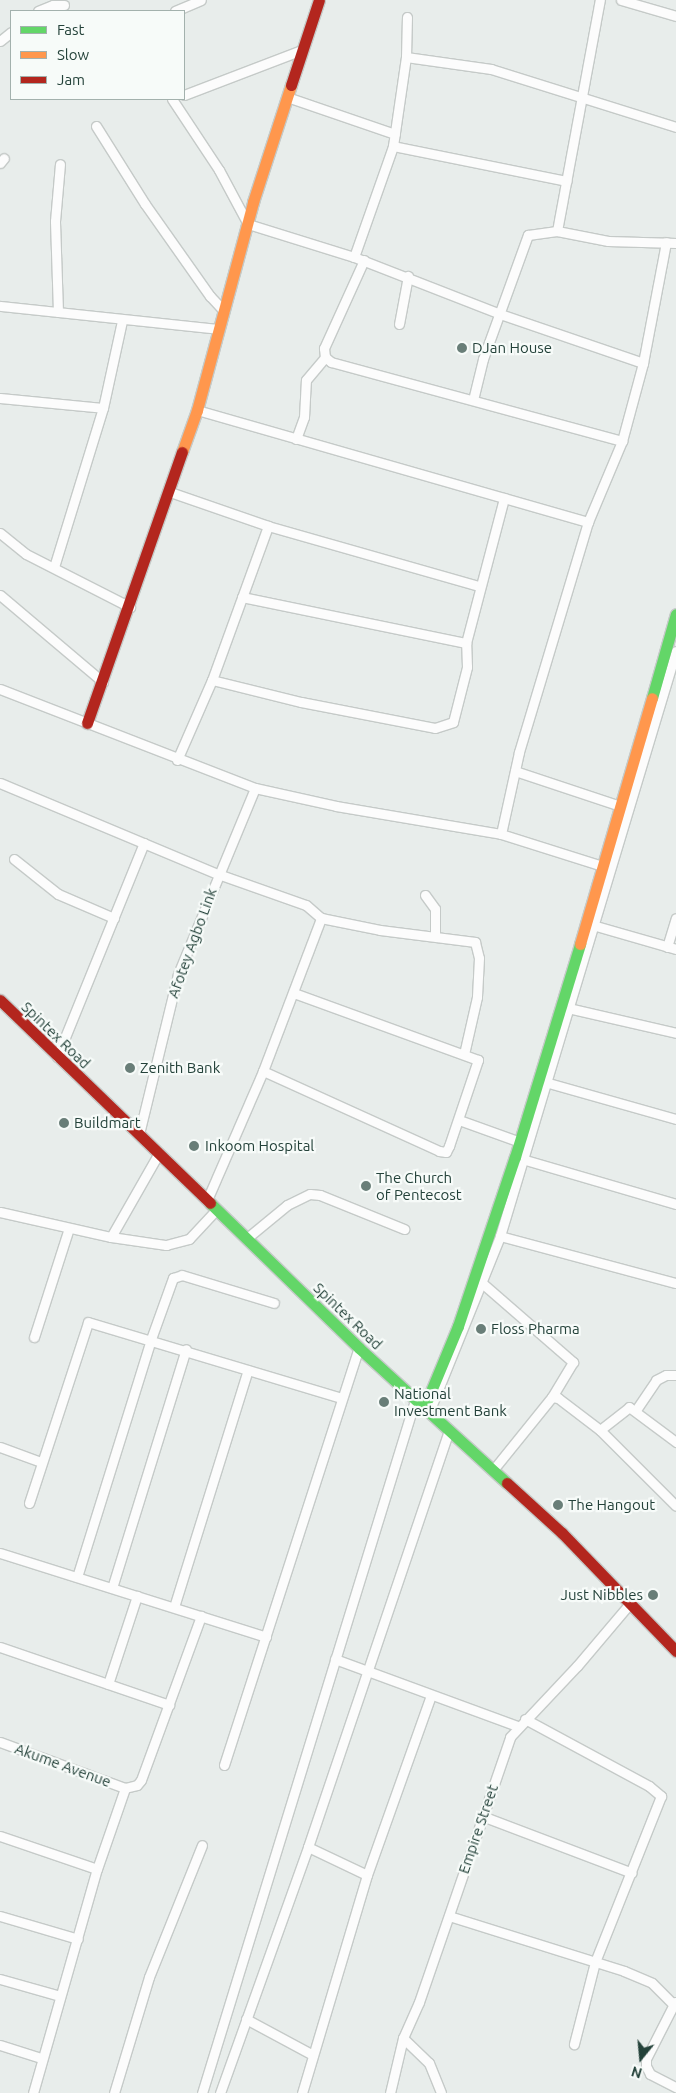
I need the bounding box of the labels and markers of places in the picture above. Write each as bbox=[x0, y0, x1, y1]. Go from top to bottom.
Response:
place label: DJan House bbox=[472, 339, 552, 357]
marker: DJan House bbox=[456, 342, 468, 354]
place label: Zenith Bank bbox=[140, 1059, 220, 1077]
marker: Zenith Bank bbox=[124, 1062, 136, 1074]
place label: Buildmart bbox=[74, 1114, 141, 1132]
marker: Buildmart bbox=[58, 1117, 70, 1129]
place label: Inkoom Hospital bbox=[205, 1137, 314, 1155]
marker: Inkoom Hospital bbox=[187, 1139, 201, 1153]
place label: The Church of Pentecost bbox=[376, 1168, 462, 1203]
marker: The Church of Pentecost bbox=[360, 1180, 372, 1192]
place label: Floss Pharma bbox=[491, 1320, 580, 1338]
marker: Floss Pharma bbox=[475, 1323, 487, 1335]
place label: National Investment Bank bbox=[394, 1384, 507, 1419]
marker: National Investment Bank bbox=[378, 1396, 390, 1408]
place label: The Hangout bbox=[568, 1496, 655, 1514]
marker: The Hangout bbox=[552, 1499, 564, 1511]
place label: Just Nibbles bbox=[561, 1586, 643, 1604]
marker: Just Nibbles bbox=[647, 1589, 659, 1601]

